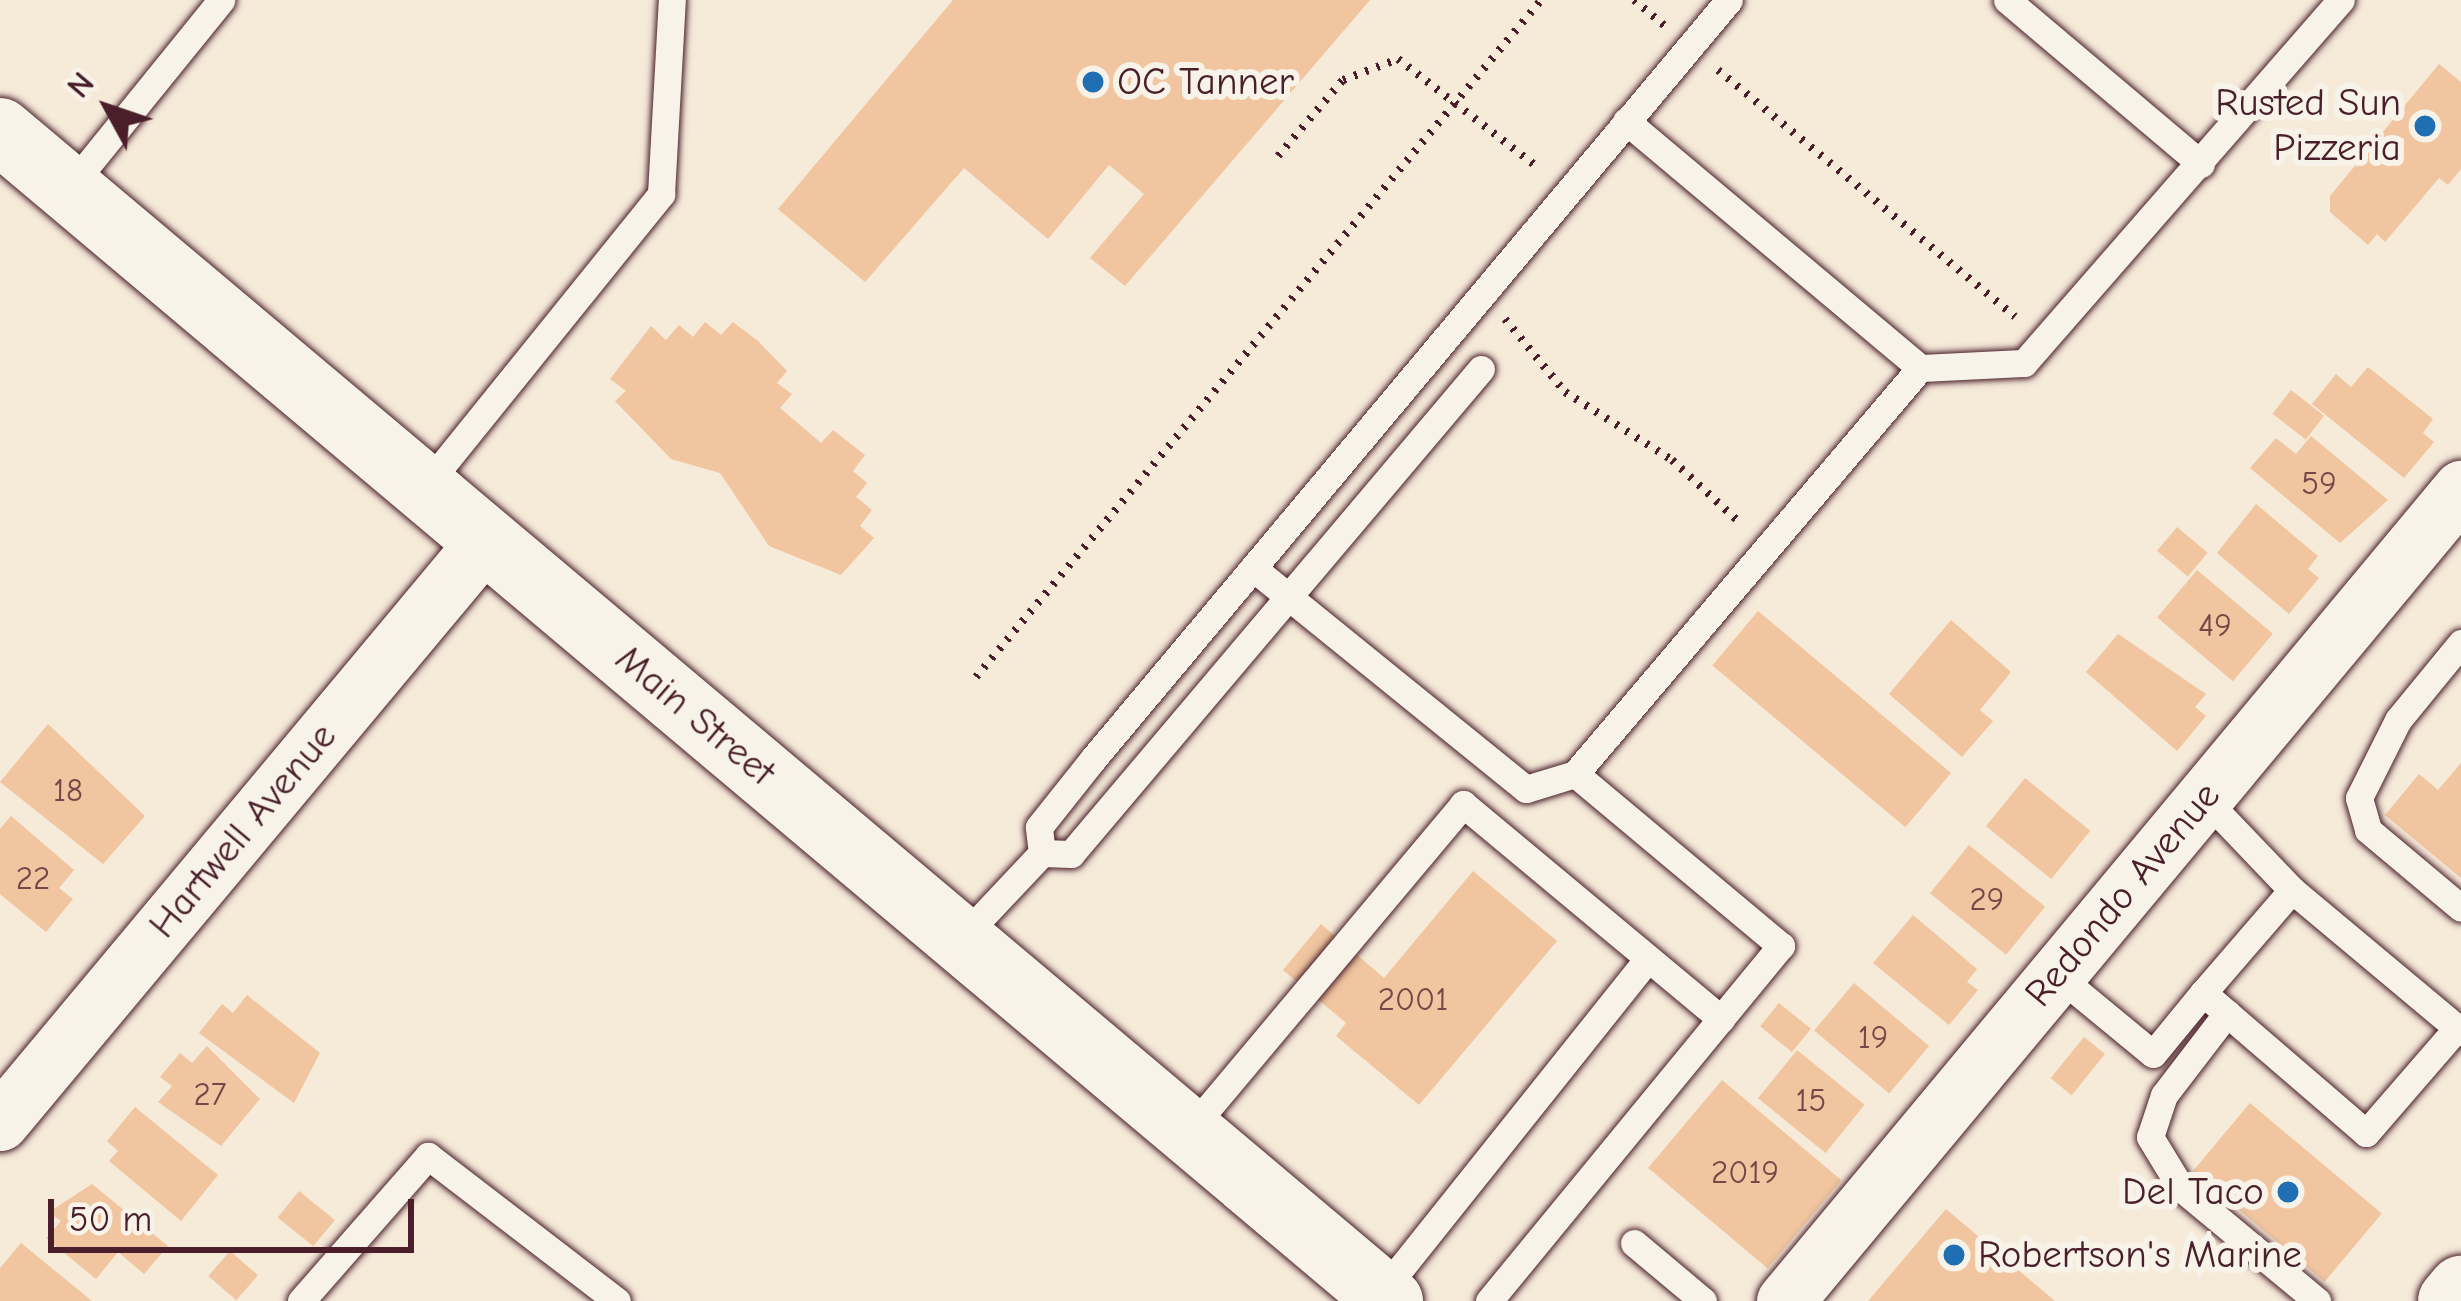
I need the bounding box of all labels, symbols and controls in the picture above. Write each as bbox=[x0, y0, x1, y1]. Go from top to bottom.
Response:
north arrow bbox=[48, 48, 168, 168]
place label: OC Tanner bbox=[1117, 59, 1294, 105]
text: N bbox=[59, 64, 102, 105]
marker: OC Tanner bbox=[1080, 69, 1106, 95]
place label: Rusted Sun Pizzeria bbox=[2215, 81, 2401, 172]
marker: Rusted Sun Pizzeria bbox=[2412, 113, 2438, 139]
house number: 59 bbox=[2301, 464, 2337, 504]
house number: 49 bbox=[2198, 606, 2232, 646]
street label: Main Street bbox=[606, 636, 784, 796]
street label: Hartwell Avenue bbox=[140, 714, 346, 948]
house number: 18 bbox=[53, 771, 83, 811]
street label: Redondo Avenue bbox=[2016, 773, 2230, 1017]
house number: 22 bbox=[16, 859, 50, 899]
house number: 29 bbox=[1970, 880, 2004, 920]
house number: 2001 bbox=[1378, 980, 1448, 1020]
house number: 19 bbox=[1858, 1018, 1888, 1058]
house number: 27 bbox=[194, 1075, 226, 1115]
house number: 15 bbox=[1796, 1081, 1826, 1121]
house number: 2019 bbox=[1711, 1153, 1779, 1193]
place label: Del Taco bbox=[2122, 1169, 2264, 1215]
scale bar bbox=[54, 1175, 420, 1249]
marker: Del Taco bbox=[2275, 1179, 2301, 1205]
text: 50 m bbox=[69, 1199, 152, 1240]
place label: Robertson's Marine bbox=[1978, 1232, 2302, 1278]
marker: Robertson's Marine bbox=[1941, 1242, 1967, 1268]

